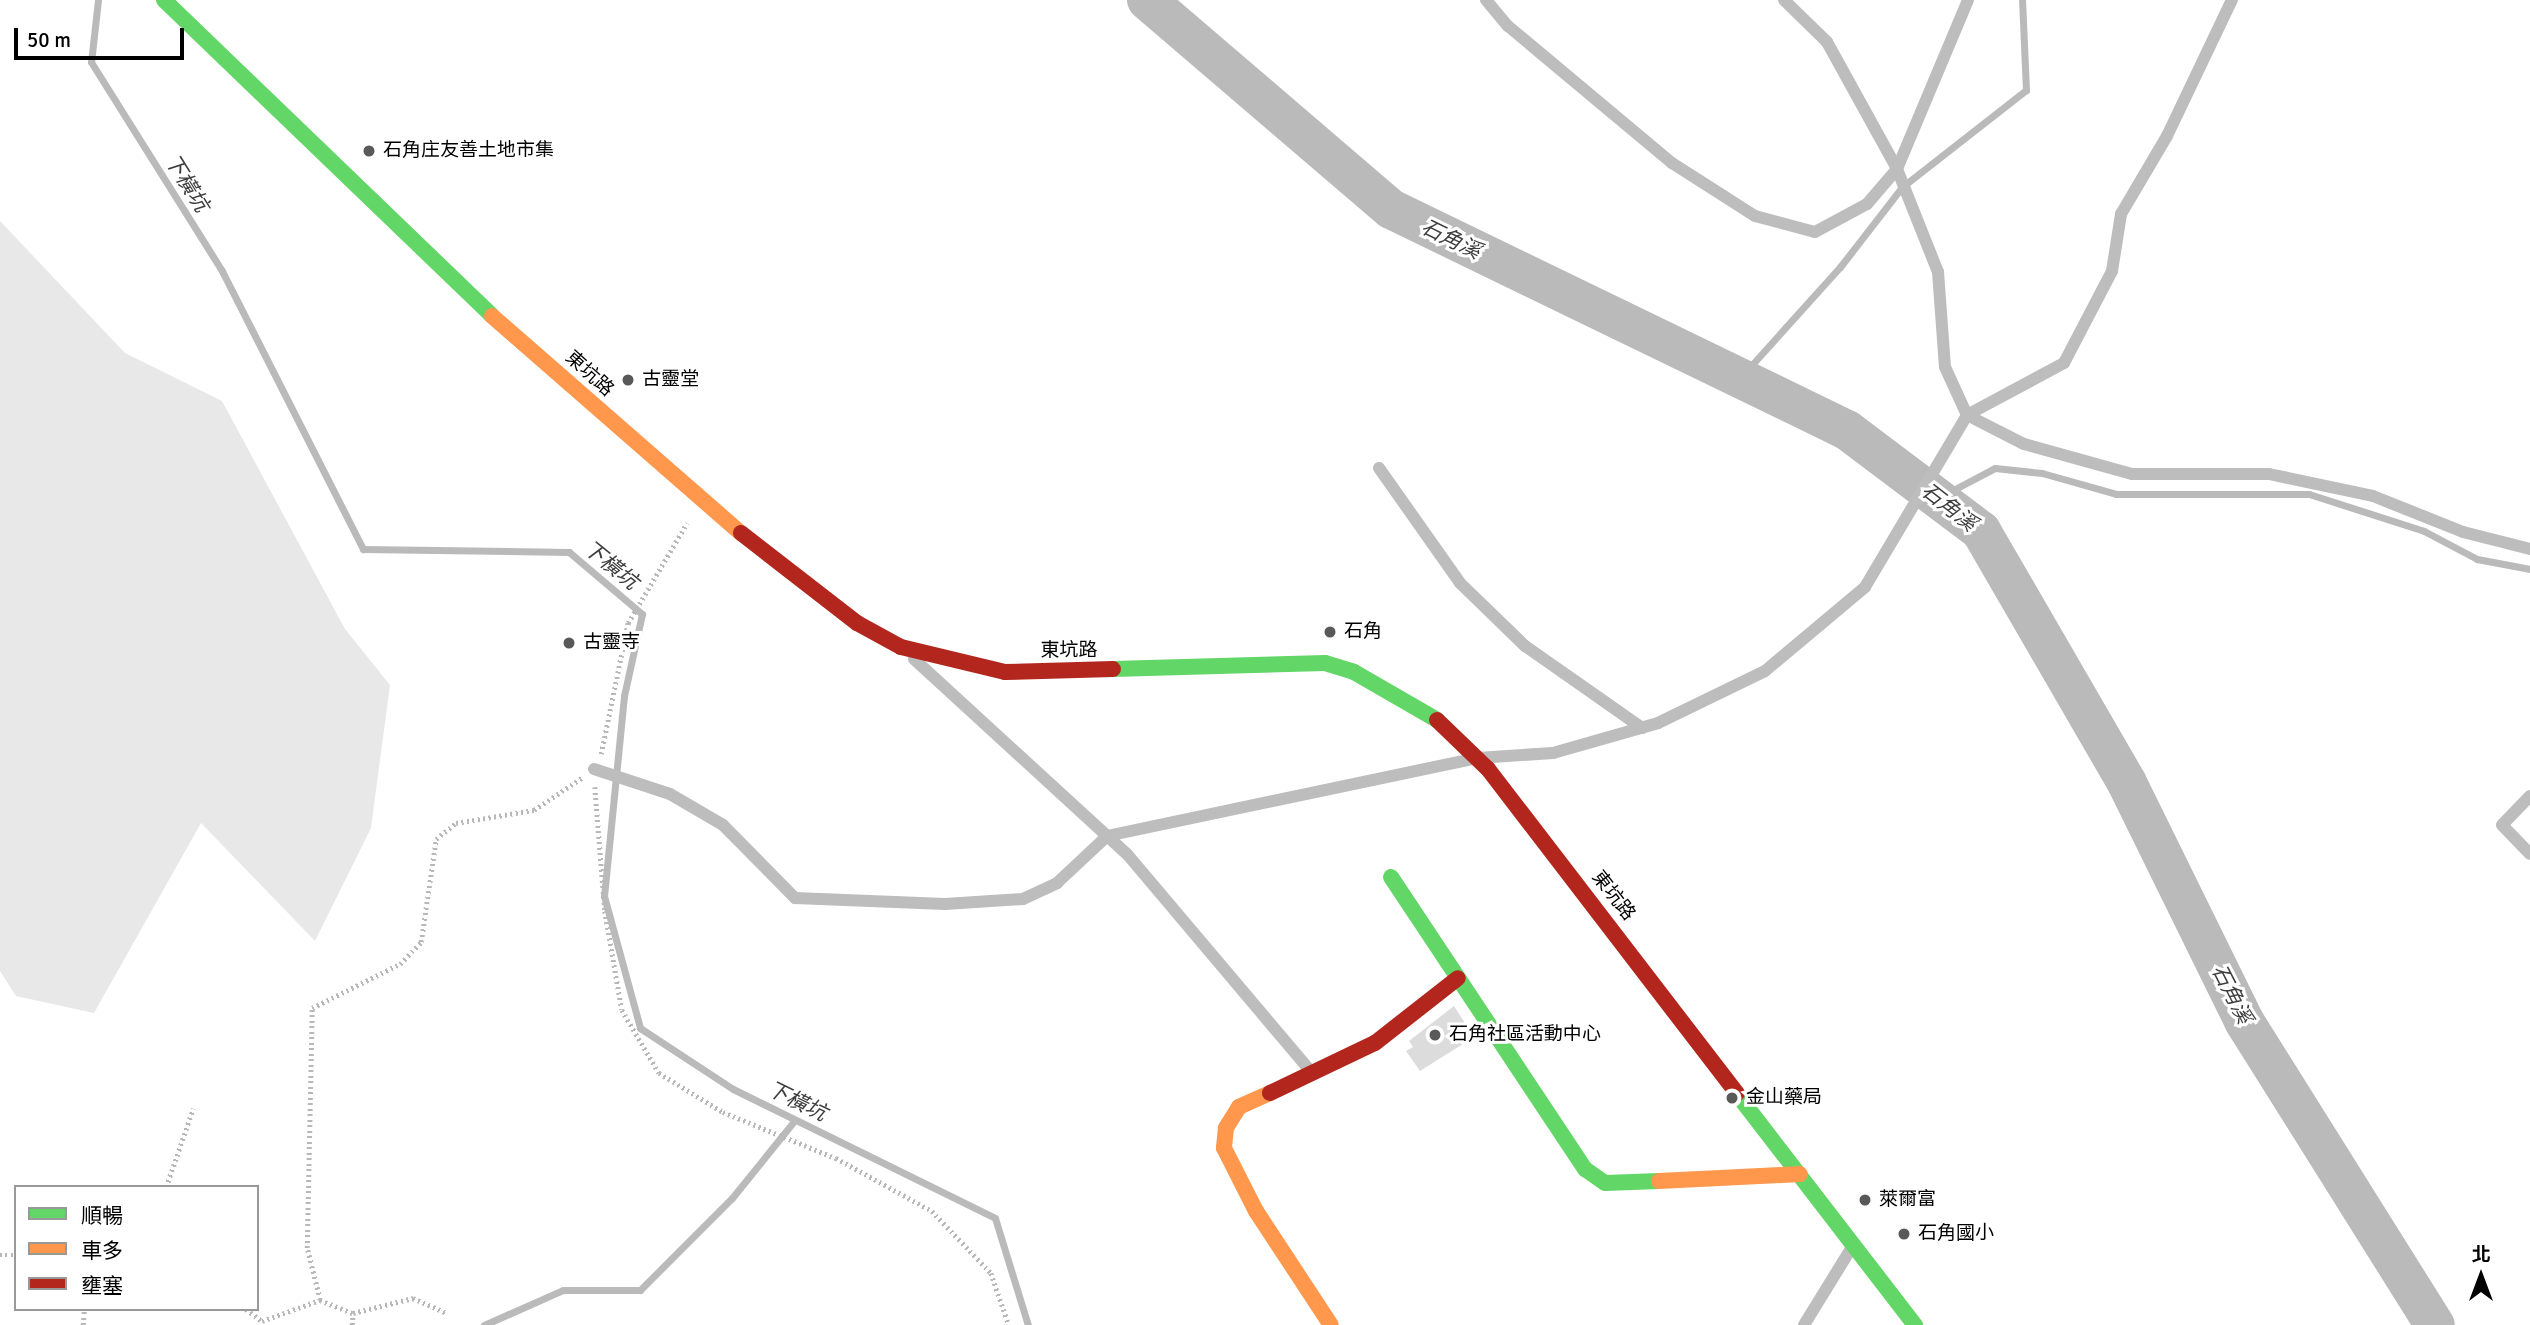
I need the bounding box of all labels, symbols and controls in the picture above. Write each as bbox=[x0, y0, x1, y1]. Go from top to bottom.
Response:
scale bar bbox=[18, 14, 187, 58]
text: 50 m bbox=[27, 27, 71, 53]
place label: 石角庄友善土地市集 bbox=[383, 140, 554, 162]
marker: 石角庄友善土地市集 bbox=[361, 143, 377, 159]
water label: 下橫坑 bbox=[160, 150, 214, 216]
water label: 石角溪 bbox=[1417, 214, 1485, 264]
street label: 東坑路 bbox=[560, 346, 618, 402]
place label: 古靈堂 bbox=[642, 369, 699, 391]
marker: 古靈堂 bbox=[620, 372, 636, 388]
water label: 石角溪 bbox=[1916, 478, 1982, 536]
water label: 下橫坑 bbox=[579, 535, 643, 595]
place label: 石角 bbox=[1344, 621, 1382, 643]
marker: 石角 bbox=[1322, 624, 1338, 640]
place label: 古靈寺 bbox=[583, 632, 640, 654]
marker: 古靈寺 bbox=[561, 635, 577, 651]
street label: 東坑路 bbox=[1041, 640, 1097, 662]
street label: 東坑路 bbox=[1586, 867, 1640, 925]
water label: 石角溪 bbox=[2206, 960, 2258, 1028]
place label: 石角社區活動中心 bbox=[1449, 1024, 1601, 1046]
marker: 石角社區活動中心 bbox=[1427, 1027, 1443, 1043]
water label: 下橫坑 bbox=[763, 1076, 831, 1126]
place label: 金山藥局 bbox=[1746, 1087, 1822, 1109]
marker: 金山藥局 bbox=[1724, 1090, 1740, 1106]
legend bbox=[14, 1185, 259, 1311]
place label: 萊爾富 bbox=[1879, 1189, 1936, 1211]
marker: 萊爾富 bbox=[1857, 1192, 1873, 1208]
text: 順暢 bbox=[81, 1203, 123, 1229]
place label: 石角國小 bbox=[1918, 1223, 1994, 1245]
marker: 石角國小 bbox=[1896, 1226, 1912, 1242]
text: 車多 bbox=[81, 1238, 123, 1264]
north arrow bbox=[2446, 1241, 2516, 1311]
text: 北 bbox=[2471, 1243, 2491, 1267]
text: 壅塞 bbox=[81, 1273, 123, 1299]

